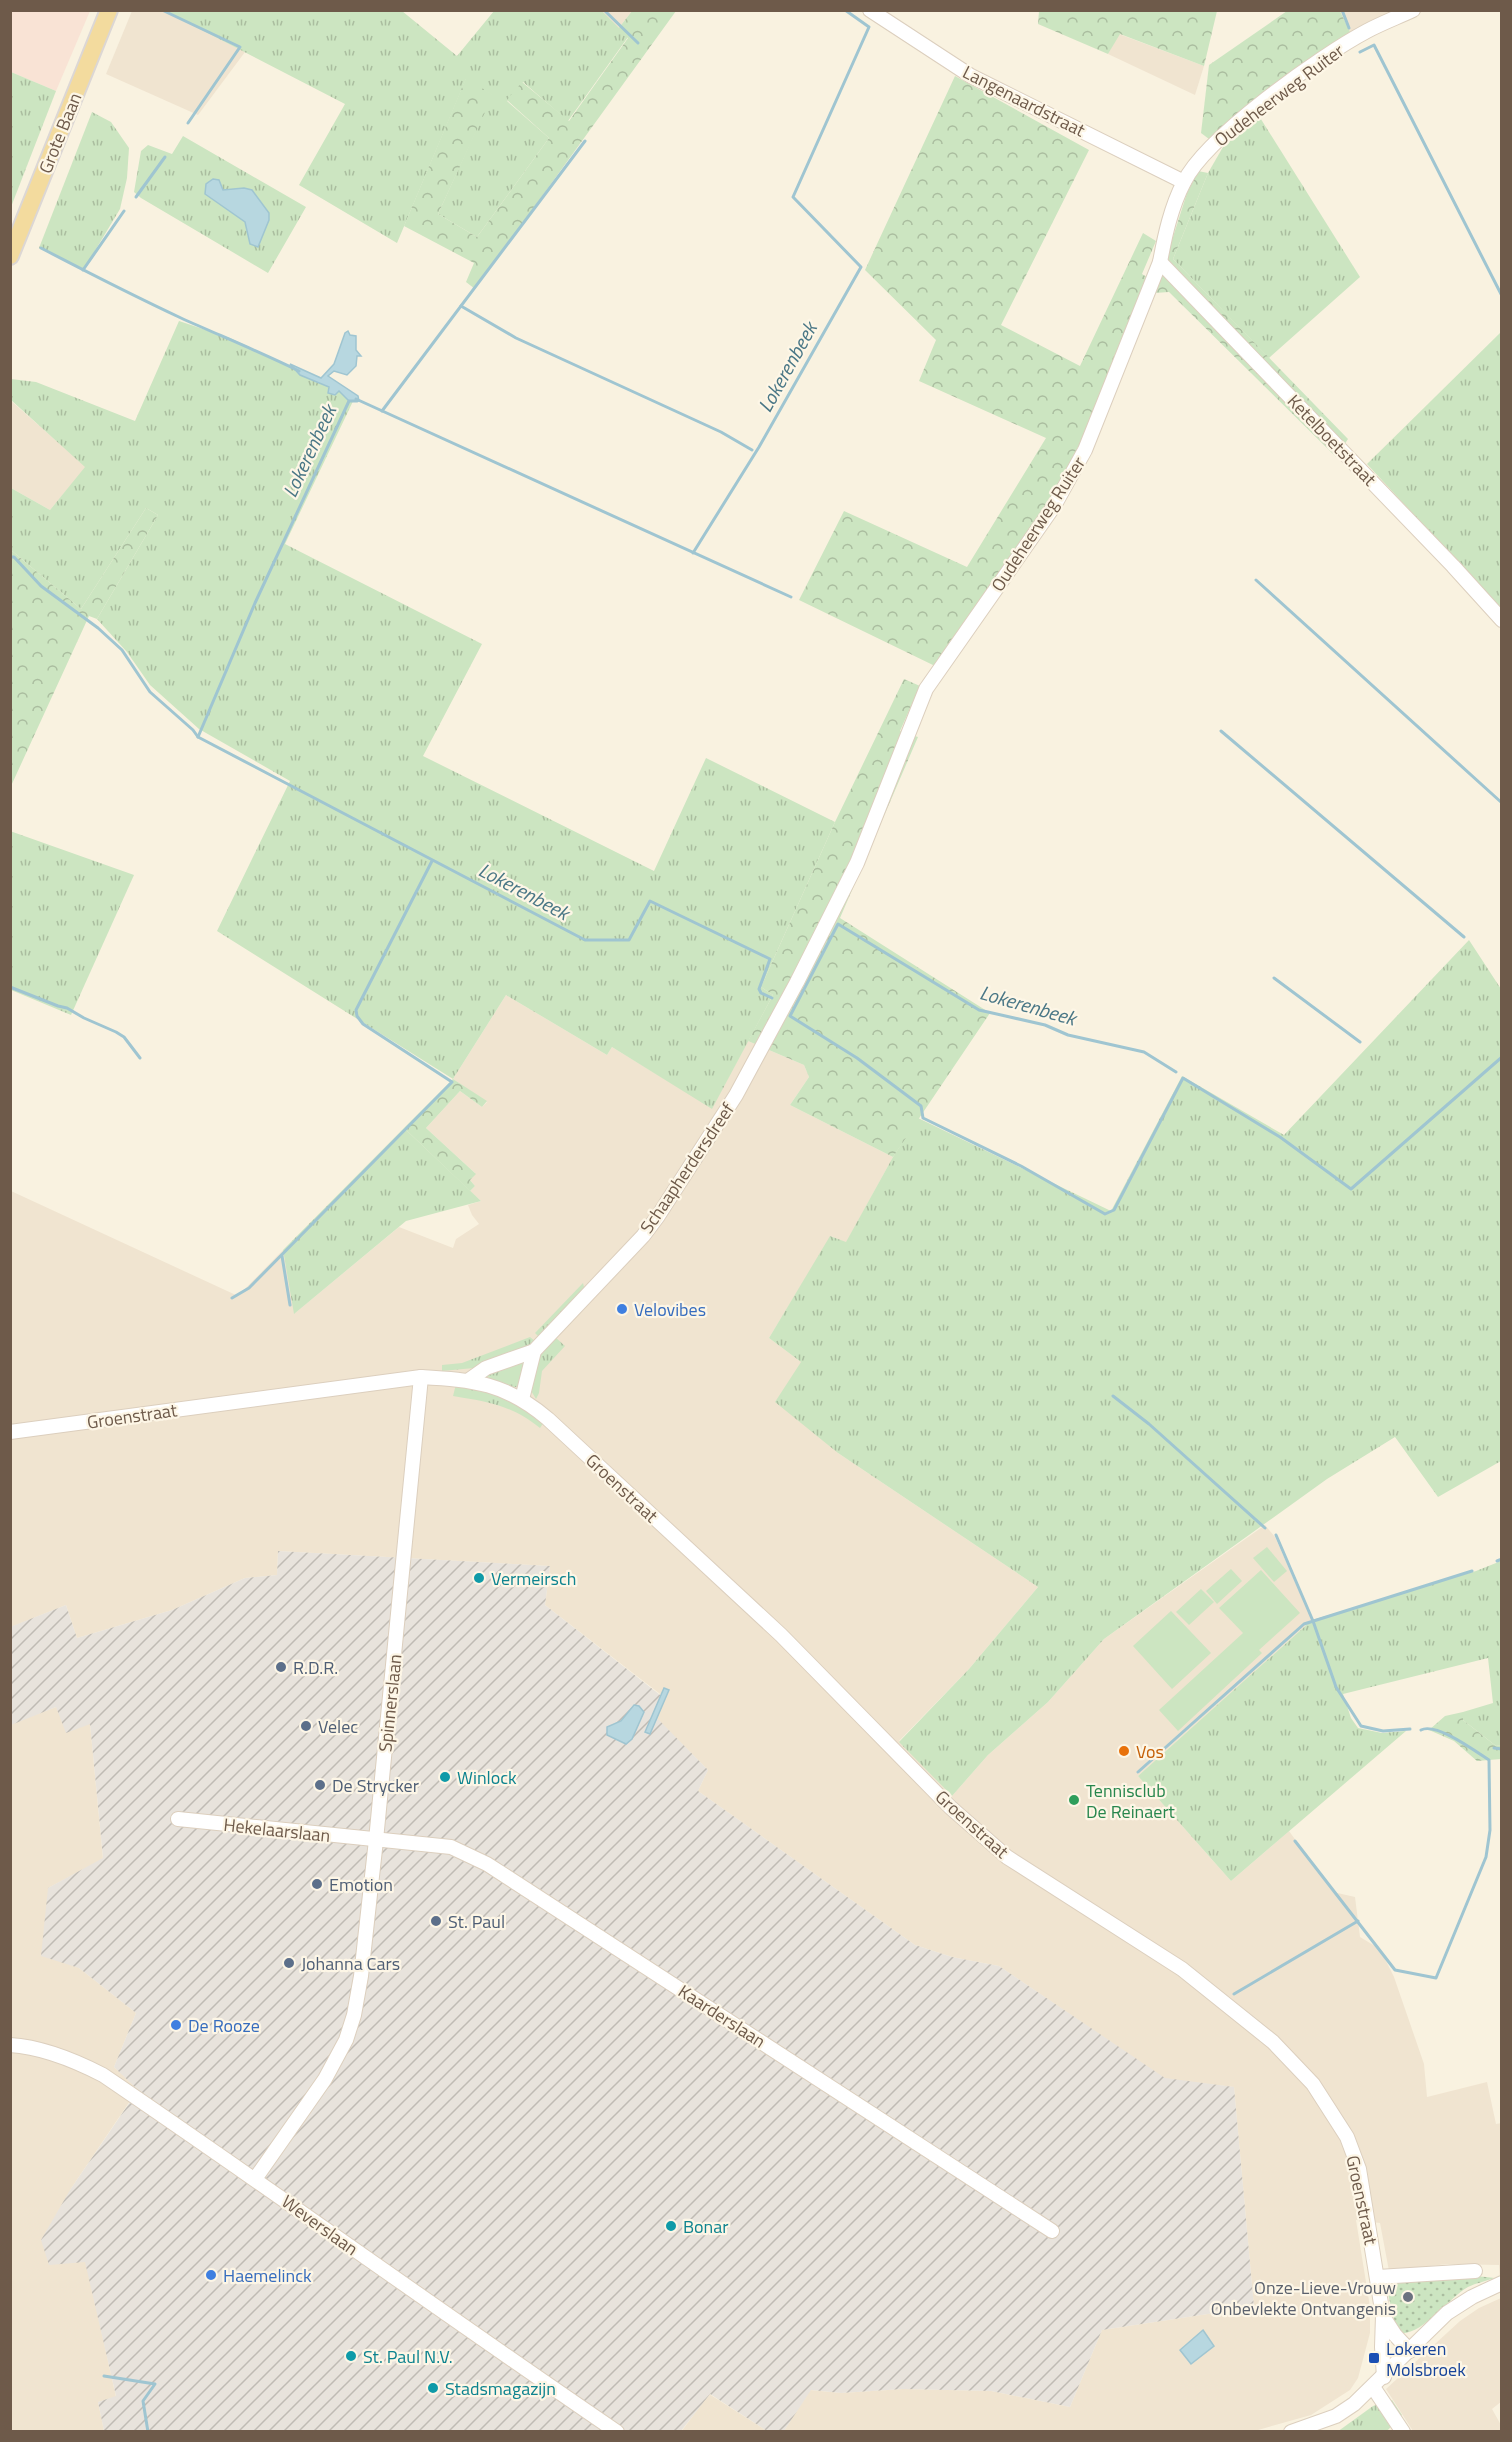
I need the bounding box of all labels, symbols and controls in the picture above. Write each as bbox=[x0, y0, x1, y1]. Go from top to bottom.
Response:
street label: Oudeheerweg Ruiter bbox=[1208, 37, 1350, 153]
street label: Langenaardstraat bbox=[958, 59, 1090, 144]
street label: Grote Baan bbox=[32, 89, 88, 177]
water label: Lokerenbeek bbox=[750, 314, 826, 418]
street label: Ketelboetstraat bbox=[1281, 388, 1383, 492]
water label: Lokerenbeek bbox=[274, 398, 345, 502]
street label: Oudeheerweg Ruiter bbox=[984, 451, 1092, 597]
water label: Lokerenbeek bbox=[473, 854, 577, 929]
water label: Lokerenbeek bbox=[976, 976, 1082, 1034]
street label: Schaapherdersdreef bbox=[633, 1097, 741, 1239]
place label: Velovibes bbox=[634, 1296, 706, 1323]
marker: Velovibes bbox=[615, 1302, 629, 1316]
street label: Groenstraat bbox=[85, 1396, 179, 1436]
street label: Groenstraat bbox=[580, 1447, 665, 1529]
place label: Vermeirsch bbox=[491, 1565, 576, 1592]
marker: Vermeirsch bbox=[472, 1571, 486, 1585]
street label: Spinnerslaan bbox=[371, 1653, 409, 1753]
place label: R.D.R. bbox=[293, 1654, 338, 1681]
marker: R.D.R. bbox=[274, 1660, 288, 1674]
place label: Velec bbox=[318, 1713, 358, 1740]
marker: Velec bbox=[299, 1719, 313, 1733]
place label: Vos bbox=[1136, 1738, 1164, 1765]
marker: Vos bbox=[1117, 1744, 1131, 1758]
place label: Winlock bbox=[457, 1764, 517, 1791]
marker: Winlock bbox=[438, 1770, 452, 1784]
place label: De Strycker bbox=[332, 1772, 419, 1799]
place label: Tennisclub De Reinaert bbox=[1086, 1777, 1176, 1825]
marker: De Strycker bbox=[313, 1778, 327, 1792]
street label: Groenstraat bbox=[929, 1784, 1015, 1865]
marker: Tennisclub De Reinaert bbox=[1067, 1793, 1081, 1807]
street label: Hekelaarslaan bbox=[222, 1811, 332, 1849]
place label: Emotion bbox=[329, 1871, 393, 1898]
marker: Emotion bbox=[310, 1877, 324, 1891]
place label: St. Paul bbox=[448, 1908, 505, 1935]
marker: St. Paul bbox=[429, 1914, 443, 1928]
place label: Johanna Cars bbox=[301, 1950, 400, 1977]
marker: Johanna Cars bbox=[282, 1956, 296, 1970]
street label: Kaarderslaan bbox=[673, 1978, 771, 2054]
place label: De Rooze bbox=[188, 2012, 260, 2039]
marker: De Rooze bbox=[169, 2018, 183, 2032]
street label: Groenstraat bbox=[1339, 2153, 1385, 2248]
street label: Weverslaan bbox=[276, 2188, 364, 2262]
place label: Bonar bbox=[683, 2213, 729, 2240]
marker: Bonar bbox=[664, 2219, 678, 2233]
place label: Haemelinck bbox=[223, 2262, 312, 2289]
marker: Haemelinck bbox=[204, 2268, 218, 2282]
place label: Onze-Lieve-Vrouw Onbevlekte Ontvangenis bbox=[1211, 2274, 1396, 2322]
marker: Onze-Lieve-Vrouw Onbevlekte Ontvangenis bbox=[1401, 2290, 1415, 2304]
place label: Lokeren Molsbroek bbox=[1386, 2335, 1466, 2383]
place label: St. Paul N.V. bbox=[363, 2343, 453, 2370]
marker: St. Paul N.V. bbox=[344, 2349, 358, 2363]
marker: Lokeren Molsbroek bbox=[1367, 2351, 1381, 2365]
place label: Stadsmagazijn bbox=[445, 2375, 556, 2402]
marker: Stadsmagazijn bbox=[426, 2381, 440, 2395]

